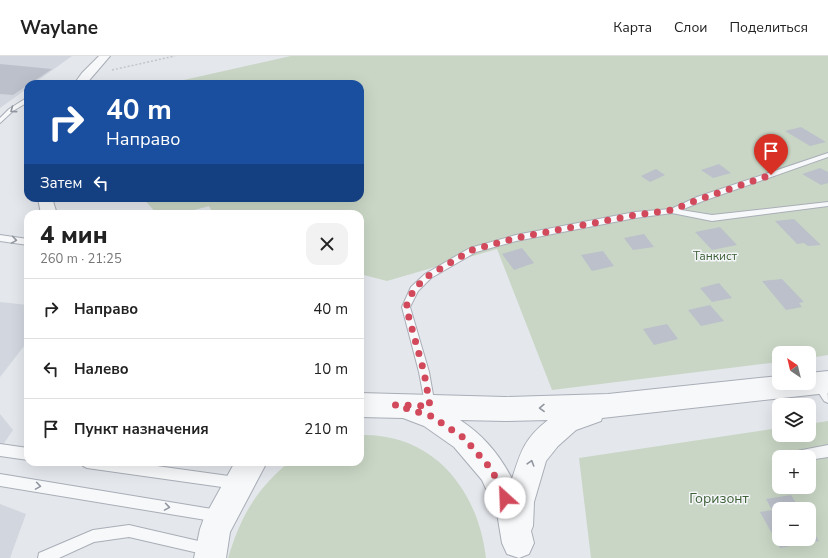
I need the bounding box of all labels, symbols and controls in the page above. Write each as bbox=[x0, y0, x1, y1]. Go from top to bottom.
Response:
text: Waylane bbox=[20, 15, 98, 41]
text: Карта bbox=[613, 18, 652, 37]
text: Слои bbox=[674, 18, 708, 37]
text: Поделиться bbox=[730, 18, 808, 37]
text: 40 m bbox=[106, 91, 172, 129]
icon: right bbox=[40, 96, 92, 148]
one-way arrow bbox=[11, 105, 18, 112]
text: Направо bbox=[106, 127, 180, 151]
pin bbox=[754, 134, 788, 175]
icon: arrive bbox=[760, 140, 782, 162]
icon: left bbox=[90, 172, 112, 194]
text: Затем bbox=[40, 173, 82, 193]
text: 4 мин bbox=[40, 219, 108, 251]
button: close bbox=[306, 223, 348, 265]
one-way arrow bbox=[11, 235, 17, 244]
park label: Танкист bbox=[693, 248, 738, 264]
text: 260 m · 21:25 bbox=[40, 250, 122, 268]
icon: right bbox=[40, 298, 62, 320]
text: Направо bbox=[74, 299, 138, 319]
text: 40 m bbox=[313, 299, 348, 319]
north arrow bbox=[772, 346, 816, 390]
map controls bbox=[772, 346, 816, 546]
icon: left bbox=[40, 358, 62, 380]
text: Налево bbox=[74, 359, 129, 379]
text: 10 m bbox=[313, 359, 348, 379]
button: layers bbox=[772, 398, 816, 442]
one-way arrow bbox=[539, 404, 545, 412]
icon: arrive bbox=[40, 418, 62, 440]
text: Пункт назначения bbox=[74, 419, 209, 439]
text: 210 m bbox=[304, 419, 348, 439]
button: + bbox=[772, 450, 816, 494]
one-way arrow bbox=[526, 460, 535, 467]
position arrow bbox=[484, 477, 526, 519]
one-way arrow bbox=[35, 481, 42, 490]
park label: Горизонт bbox=[689, 489, 750, 508]
one-way arrow bbox=[164, 502, 170, 511]
button: − bbox=[772, 502, 816, 546]

